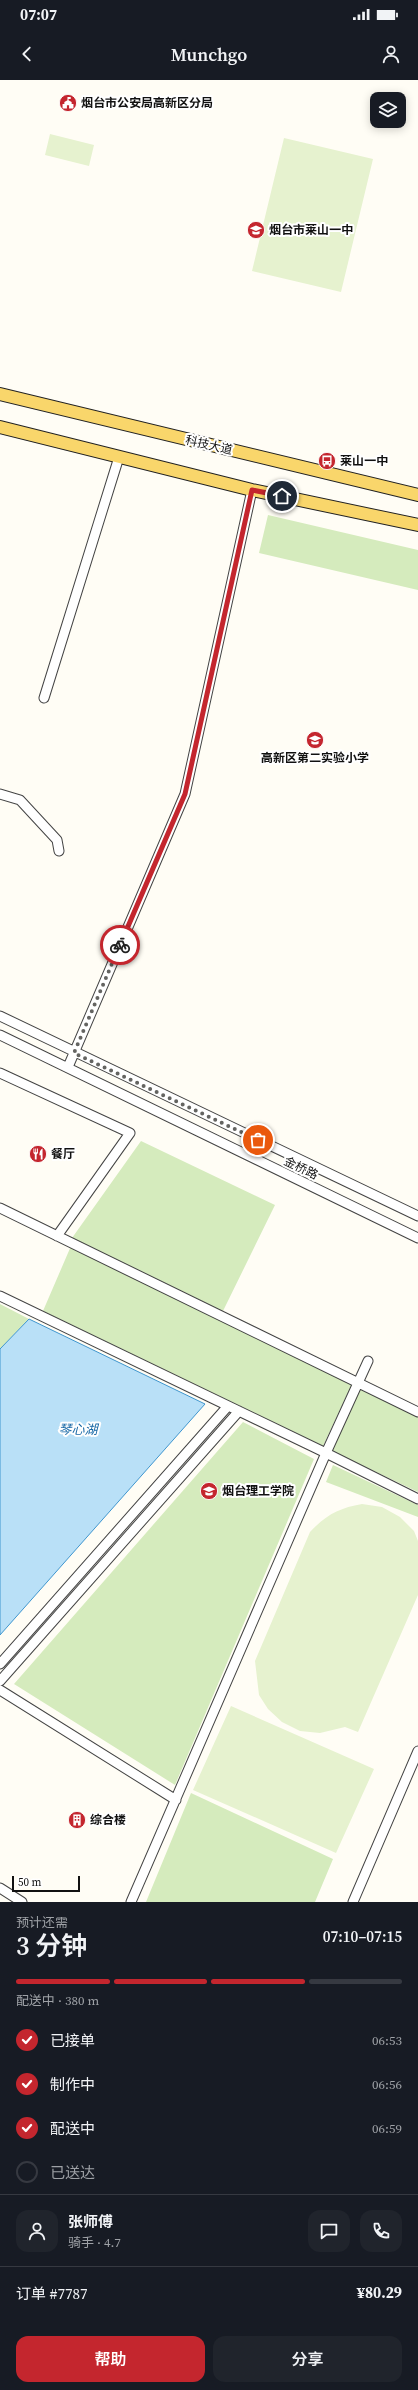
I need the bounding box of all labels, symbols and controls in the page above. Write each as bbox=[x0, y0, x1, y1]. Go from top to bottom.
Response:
text: 07:07 bbox=[20, 4, 57, 25]
text: Munchgo bbox=[171, 42, 247, 67]
icon: back bbox=[16, 43, 38, 65]
icon: person bbox=[380, 43, 402, 65]
map controls bbox=[370, 92, 406, 128]
button: layers bbox=[370, 92, 406, 128]
public building icon: 烟台市公安局高新区分局 bbox=[58, 93, 78, 113]
place label: 烟台市公安局高新区分局 bbox=[81, 95, 213, 111]
school or university icon: 烟台市莱山一中 bbox=[246, 220, 266, 240]
place label: 烟台市莱山一中 bbox=[269, 222, 353, 238]
street label: 科技大道 bbox=[184, 432, 234, 458]
bus stop icon: 莱山一中 bbox=[317, 451, 337, 471]
place label: 莱山一中 bbox=[340, 453, 388, 469]
pin bbox=[265, 479, 299, 513]
icon: home bbox=[271, 485, 293, 507]
school or university icon: 高新区第二实验小学 bbox=[305, 730, 325, 750]
place label: 高新区第二实验小学 bbox=[261, 750, 369, 766]
courier bbox=[100, 925, 140, 965]
icon: bike bbox=[109, 934, 131, 956]
pin bbox=[241, 1123, 275, 1157]
icon: bag bbox=[247, 1129, 269, 1151]
restaurant icon: 餐厅 bbox=[28, 1144, 48, 1164]
place label: 餐厅 bbox=[51, 1146, 75, 1162]
street label: 金桥路 bbox=[281, 1153, 321, 1183]
water label: 琴心湖 bbox=[58, 1421, 99, 1438]
school or university icon: 烟台理工学院 bbox=[199, 1481, 219, 1501]
place label: 烟台理工学院 bbox=[222, 1483, 294, 1499]
building icon: 综合楼 bbox=[67, 1810, 87, 1830]
place label: 综合楼 bbox=[90, 1812, 126, 1828]
scale bar bbox=[12, 1874, 80, 1893]
text: 50 m bbox=[18, 1875, 41, 1890]
text: 预计还需 bbox=[16, 1914, 68, 1931]
text: 07:10–07:15 bbox=[323, 1926, 402, 1947]
text: 3 分钟 bbox=[16, 1928, 87, 1964]
text: 配送中 · 380 m bbox=[16, 1992, 99, 2009]
icon: check bbox=[16, 2029, 38, 2051]
text: 已接单 bbox=[50, 2030, 95, 2051]
text: 06:53 bbox=[372, 2032, 402, 2049]
icon: check bbox=[16, 2073, 38, 2095]
text: 制作中 bbox=[50, 2074, 95, 2095]
text: 06:56 bbox=[372, 2076, 402, 2093]
icon: check bbox=[16, 2117, 38, 2139]
text: 配送中 bbox=[50, 2118, 95, 2139]
text: 06:59 bbox=[372, 2120, 402, 2137]
text: 已送达 bbox=[50, 2162, 95, 2183]
button: person bbox=[16, 2210, 58, 2252]
button: chat bbox=[308, 2210, 350, 2252]
button: phone bbox=[360, 2210, 402, 2252]
text: 张师傅 bbox=[68, 2211, 113, 2232]
text: 骑手 · 4.7 bbox=[68, 2234, 121, 2251]
text: ¥80.29 bbox=[357, 2282, 402, 2303]
text: 订单 #7787 bbox=[16, 2283, 87, 2304]
button: 帮助 bbox=[16, 2336, 205, 2382]
button: 分享 bbox=[213, 2336, 402, 2382]

